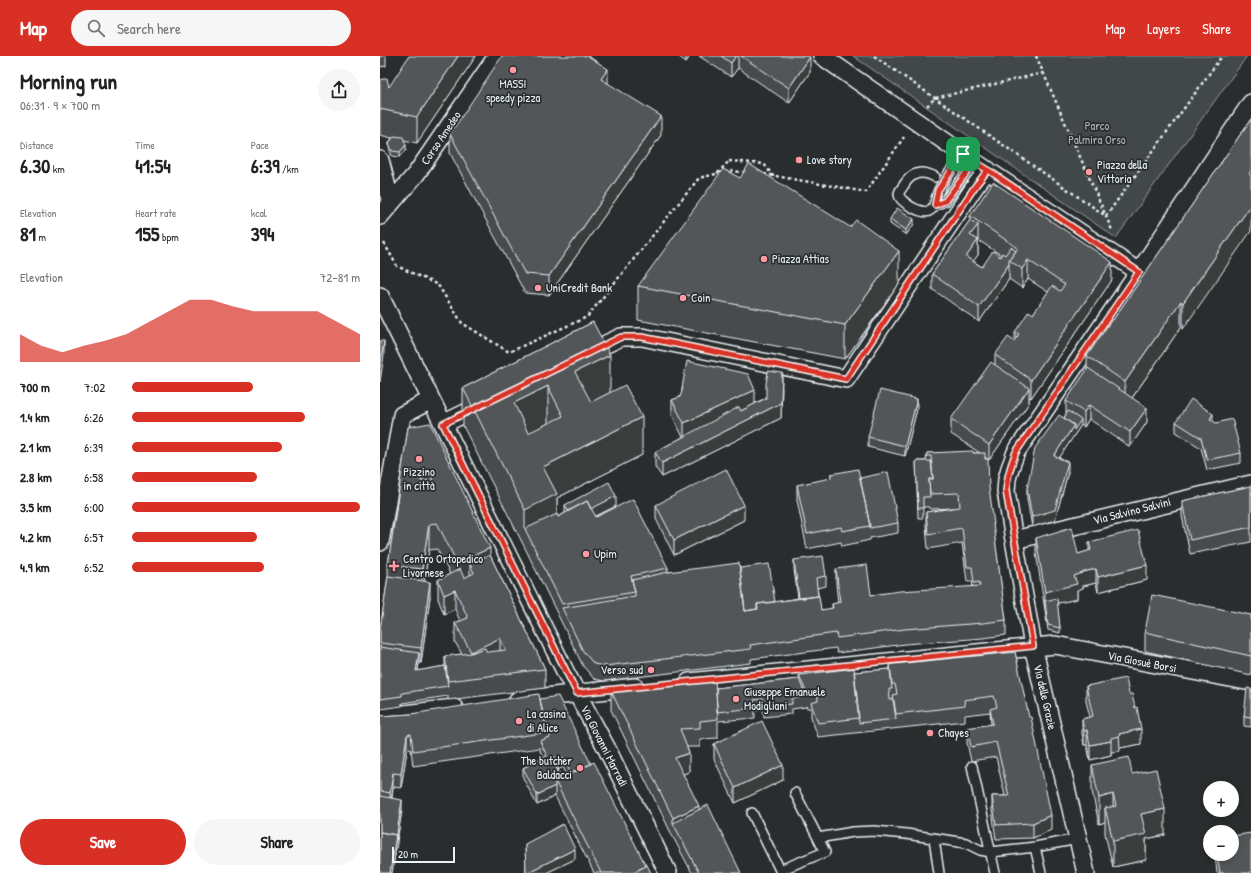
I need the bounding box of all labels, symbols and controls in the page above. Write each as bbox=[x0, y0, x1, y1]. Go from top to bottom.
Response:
search box bbox=[71, 10, 351, 46]
text: Map bbox=[20, 15, 47, 41]
icon: search bbox=[85, 17, 107, 39]
text: Search here bbox=[117, 18, 181, 39]
text: Map bbox=[1105, 19, 1125, 38]
text: Layers bbox=[1147, 19, 1180, 38]
text: Share bbox=[1202, 19, 1231, 38]
marker: MASSI speedy pizza bbox=[508, 65, 518, 75]
text: Morning run bbox=[20, 66, 117, 96]
button: share bbox=[318, 69, 360, 111]
place label: MASSI speedy pizza bbox=[486, 75, 541, 106]
text: 06:31 · 9 × 700 m bbox=[20, 96, 100, 114]
street label: Corso Amedeo bbox=[416, 107, 465, 168]
park label: Parco Palmira Orso bbox=[1068, 117, 1126, 148]
pin bbox=[946, 137, 980, 171]
text: Distance bbox=[20, 138, 54, 152]
text: Time bbox=[135, 138, 155, 152]
text: Pace bbox=[251, 138, 269, 152]
icon: arrive bbox=[952, 143, 974, 165]
place label: Love story bbox=[807, 151, 852, 168]
text: 6.30 bbox=[20, 152, 50, 179]
text: 41:54 bbox=[135, 152, 171, 179]
text: 6:39 bbox=[251, 152, 280, 179]
marker: Love story bbox=[794, 155, 804, 165]
place label: Piazza della Vittoria bbox=[1097, 156, 1148, 187]
text: km bbox=[50, 162, 65, 176]
text: /km bbox=[280, 162, 299, 176]
marker: Piazza della Vittoria bbox=[1084, 167, 1094, 177]
text: Elevation bbox=[20, 206, 57, 220]
text: Heart rate bbox=[135, 206, 176, 220]
text: kcal bbox=[251, 206, 267, 220]
text: 81 bbox=[20, 220, 36, 247]
text: 155 bbox=[135, 220, 160, 247]
text: 394 bbox=[251, 220, 274, 247]
text: m bbox=[36, 230, 46, 244]
text: bpm bbox=[160, 230, 179, 244]
place label: Piazza Attias bbox=[772, 250, 829, 267]
marker: Piazza Attias bbox=[759, 254, 769, 264]
text: Elevation bbox=[20, 268, 63, 286]
text: 72–81 m bbox=[320, 268, 360, 286]
place label: UniCredit Bank bbox=[546, 279, 612, 296]
marker: UniCredit Bank bbox=[533, 283, 543, 293]
place label: Coin bbox=[691, 289, 711, 306]
marker: Coin bbox=[678, 293, 688, 303]
text: 700 m bbox=[20, 378, 50, 396]
text: 7:02 bbox=[84, 378, 105, 396]
text: 1.4 km bbox=[20, 408, 50, 426]
text: 6:26 bbox=[84, 408, 103, 426]
text: 2.1 km bbox=[20, 438, 51, 456]
text: 6:39 bbox=[84, 438, 103, 456]
marker: Pizzino in città bbox=[414, 454, 424, 464]
place label: Pizzino in città bbox=[403, 463, 435, 494]
text: 2.8 km bbox=[20, 468, 52, 486]
text: 6:58 bbox=[84, 468, 103, 486]
street label: Via Salvino Salvini bbox=[1091, 493, 1173, 528]
text: 3.5 km bbox=[20, 498, 51, 516]
text: 6:00 bbox=[84, 498, 104, 516]
text: 4.2 km bbox=[20, 528, 51, 546]
text: 6:57 bbox=[84, 528, 104, 546]
place label: Upim bbox=[594, 545, 617, 562]
marker: Upim bbox=[581, 549, 591, 559]
place label: Centro Ortopedico Livornese bbox=[403, 550, 483, 581]
text: 4.9 km bbox=[20, 558, 50, 576]
text: 6:52 bbox=[84, 558, 104, 576]
marker: Centro Ortopedico Livornese bbox=[388, 560, 400, 572]
street label: Via Giosuè Borsi bbox=[1106, 646, 1178, 677]
place label: Verso sud bbox=[601, 661, 643, 678]
street label: Via delle Grazie bbox=[1030, 662, 1061, 732]
marker: Verso sud bbox=[646, 665, 656, 675]
place label: Giuseppe Emanuele Modigliani bbox=[744, 683, 826, 714]
marker: Giuseppe Emanuele Modigliani bbox=[731, 694, 741, 704]
street label: Via Giovanni Marradi bbox=[577, 702, 632, 789]
place label: La casina di Alice bbox=[527, 705, 566, 736]
marker: La casina di Alice bbox=[514, 716, 524, 726]
place label: Chayes bbox=[938, 724, 969, 741]
marker: Chayes bbox=[925, 728, 935, 738]
place label: The butcher Baldacci bbox=[521, 752, 572, 783]
marker: The butcher Baldacci bbox=[575, 763, 585, 773]
map controls bbox=[1203, 781, 1239, 861]
button: + bbox=[1203, 781, 1239, 817]
button: Save bbox=[20, 819, 186, 865]
button: Share bbox=[194, 819, 360, 865]
button: − bbox=[1203, 825, 1239, 861]
scale bar bbox=[392, 845, 455, 864]
text: 20 m bbox=[398, 847, 418, 861]

